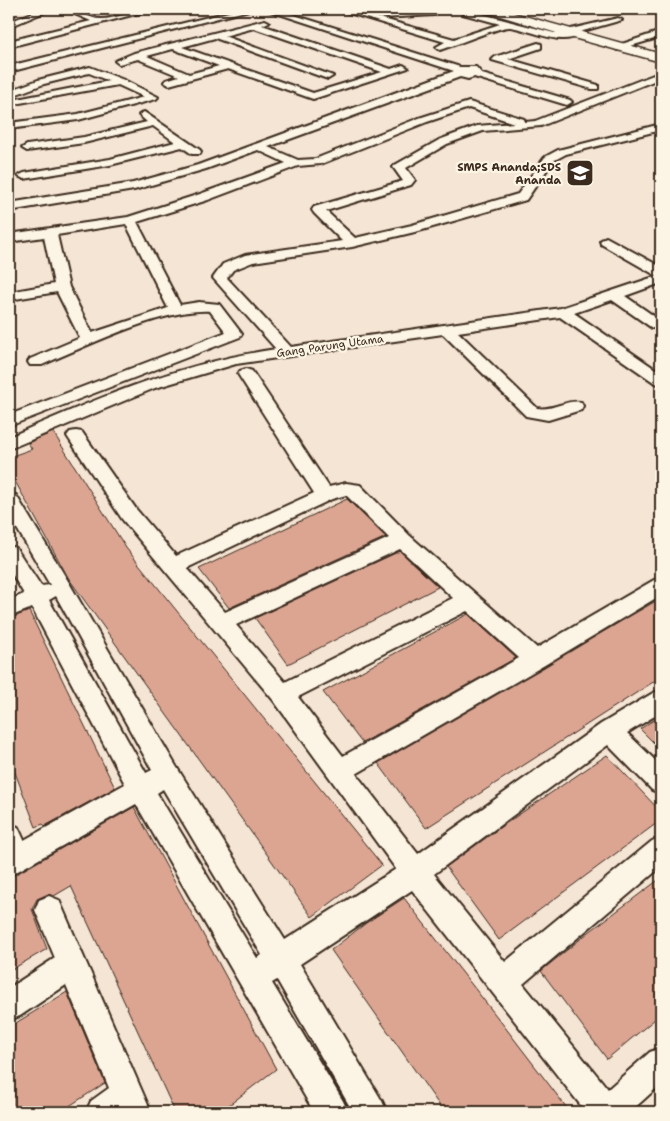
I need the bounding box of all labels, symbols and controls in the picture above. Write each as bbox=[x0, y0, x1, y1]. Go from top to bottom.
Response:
school or university icon: SMPS Ananda;SDS Ananda bbox=[565, 158, 595, 188]
place label: SMPS Ananda;SDS Ananda bbox=[457, 160, 561, 188]
street label: Gang Parung Utama bbox=[275, 331, 385, 361]

